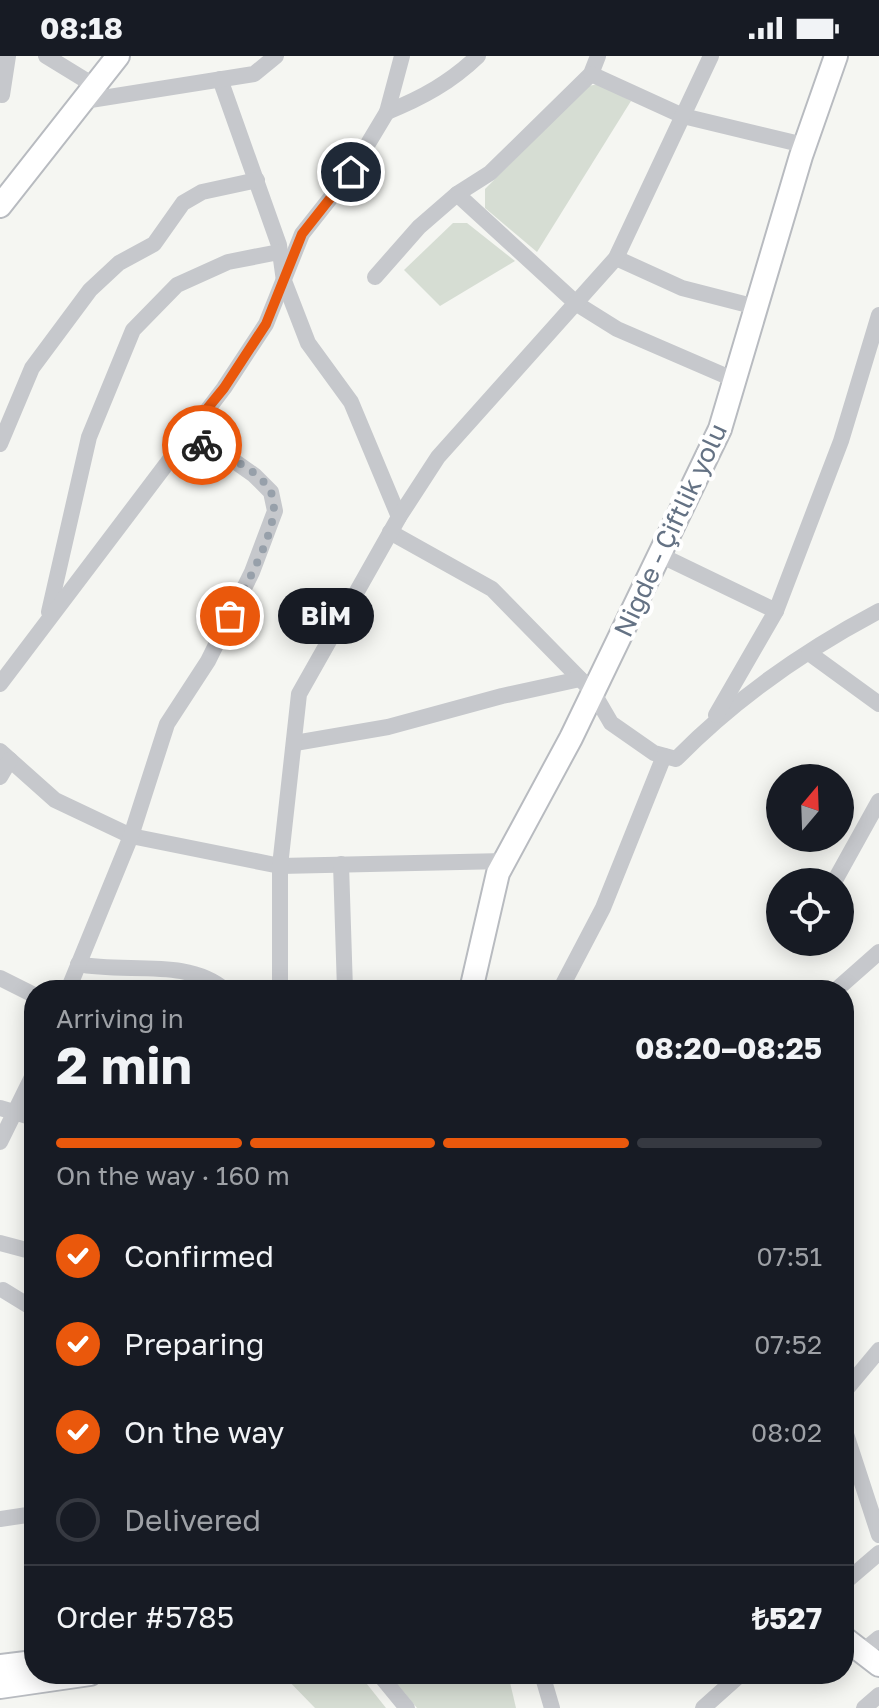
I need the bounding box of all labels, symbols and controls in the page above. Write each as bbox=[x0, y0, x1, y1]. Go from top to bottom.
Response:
text: 08:18 bbox=[40, 10, 123, 46]
pin bbox=[317, 138, 385, 206]
icon: home bbox=[329, 150, 373, 194]
courier bbox=[162, 405, 242, 485]
street label: Niğde - Çiftlik yolu bbox=[607, 418, 733, 642]
icon: bike bbox=[180, 423, 224, 467]
pin bbox=[196, 582, 264, 650]
callout: BİM bbox=[278, 588, 374, 644]
icon: bag bbox=[208, 594, 252, 638]
text: BİM bbox=[301, 600, 351, 631]
north arrow bbox=[766, 764, 854, 852]
map controls bbox=[766, 764, 854, 956]
button: locate bbox=[766, 868, 854, 956]
text: Arriving in bbox=[56, 1003, 184, 1034]
text: 08:20–08:25 bbox=[635, 1030, 822, 1066]
text: 2 min bbox=[56, 1033, 192, 1095]
text: On the way · 160 m bbox=[56, 1160, 290, 1191]
icon: check bbox=[56, 1234, 100, 1278]
text: Confirmed bbox=[124, 1238, 274, 1274]
text: 07:51 bbox=[757, 1241, 822, 1272]
icon: check bbox=[56, 1322, 100, 1366]
text: Preparing bbox=[124, 1326, 265, 1362]
text: 07:52 bbox=[754, 1329, 822, 1360]
icon: check bbox=[56, 1410, 100, 1454]
text: On the way bbox=[124, 1414, 284, 1450]
text: 08:02 bbox=[751, 1417, 822, 1448]
text: Delivered bbox=[124, 1502, 261, 1538]
text: Order #5785 bbox=[56, 1599, 234, 1635]
text: ₺527 bbox=[752, 1600, 822, 1636]

